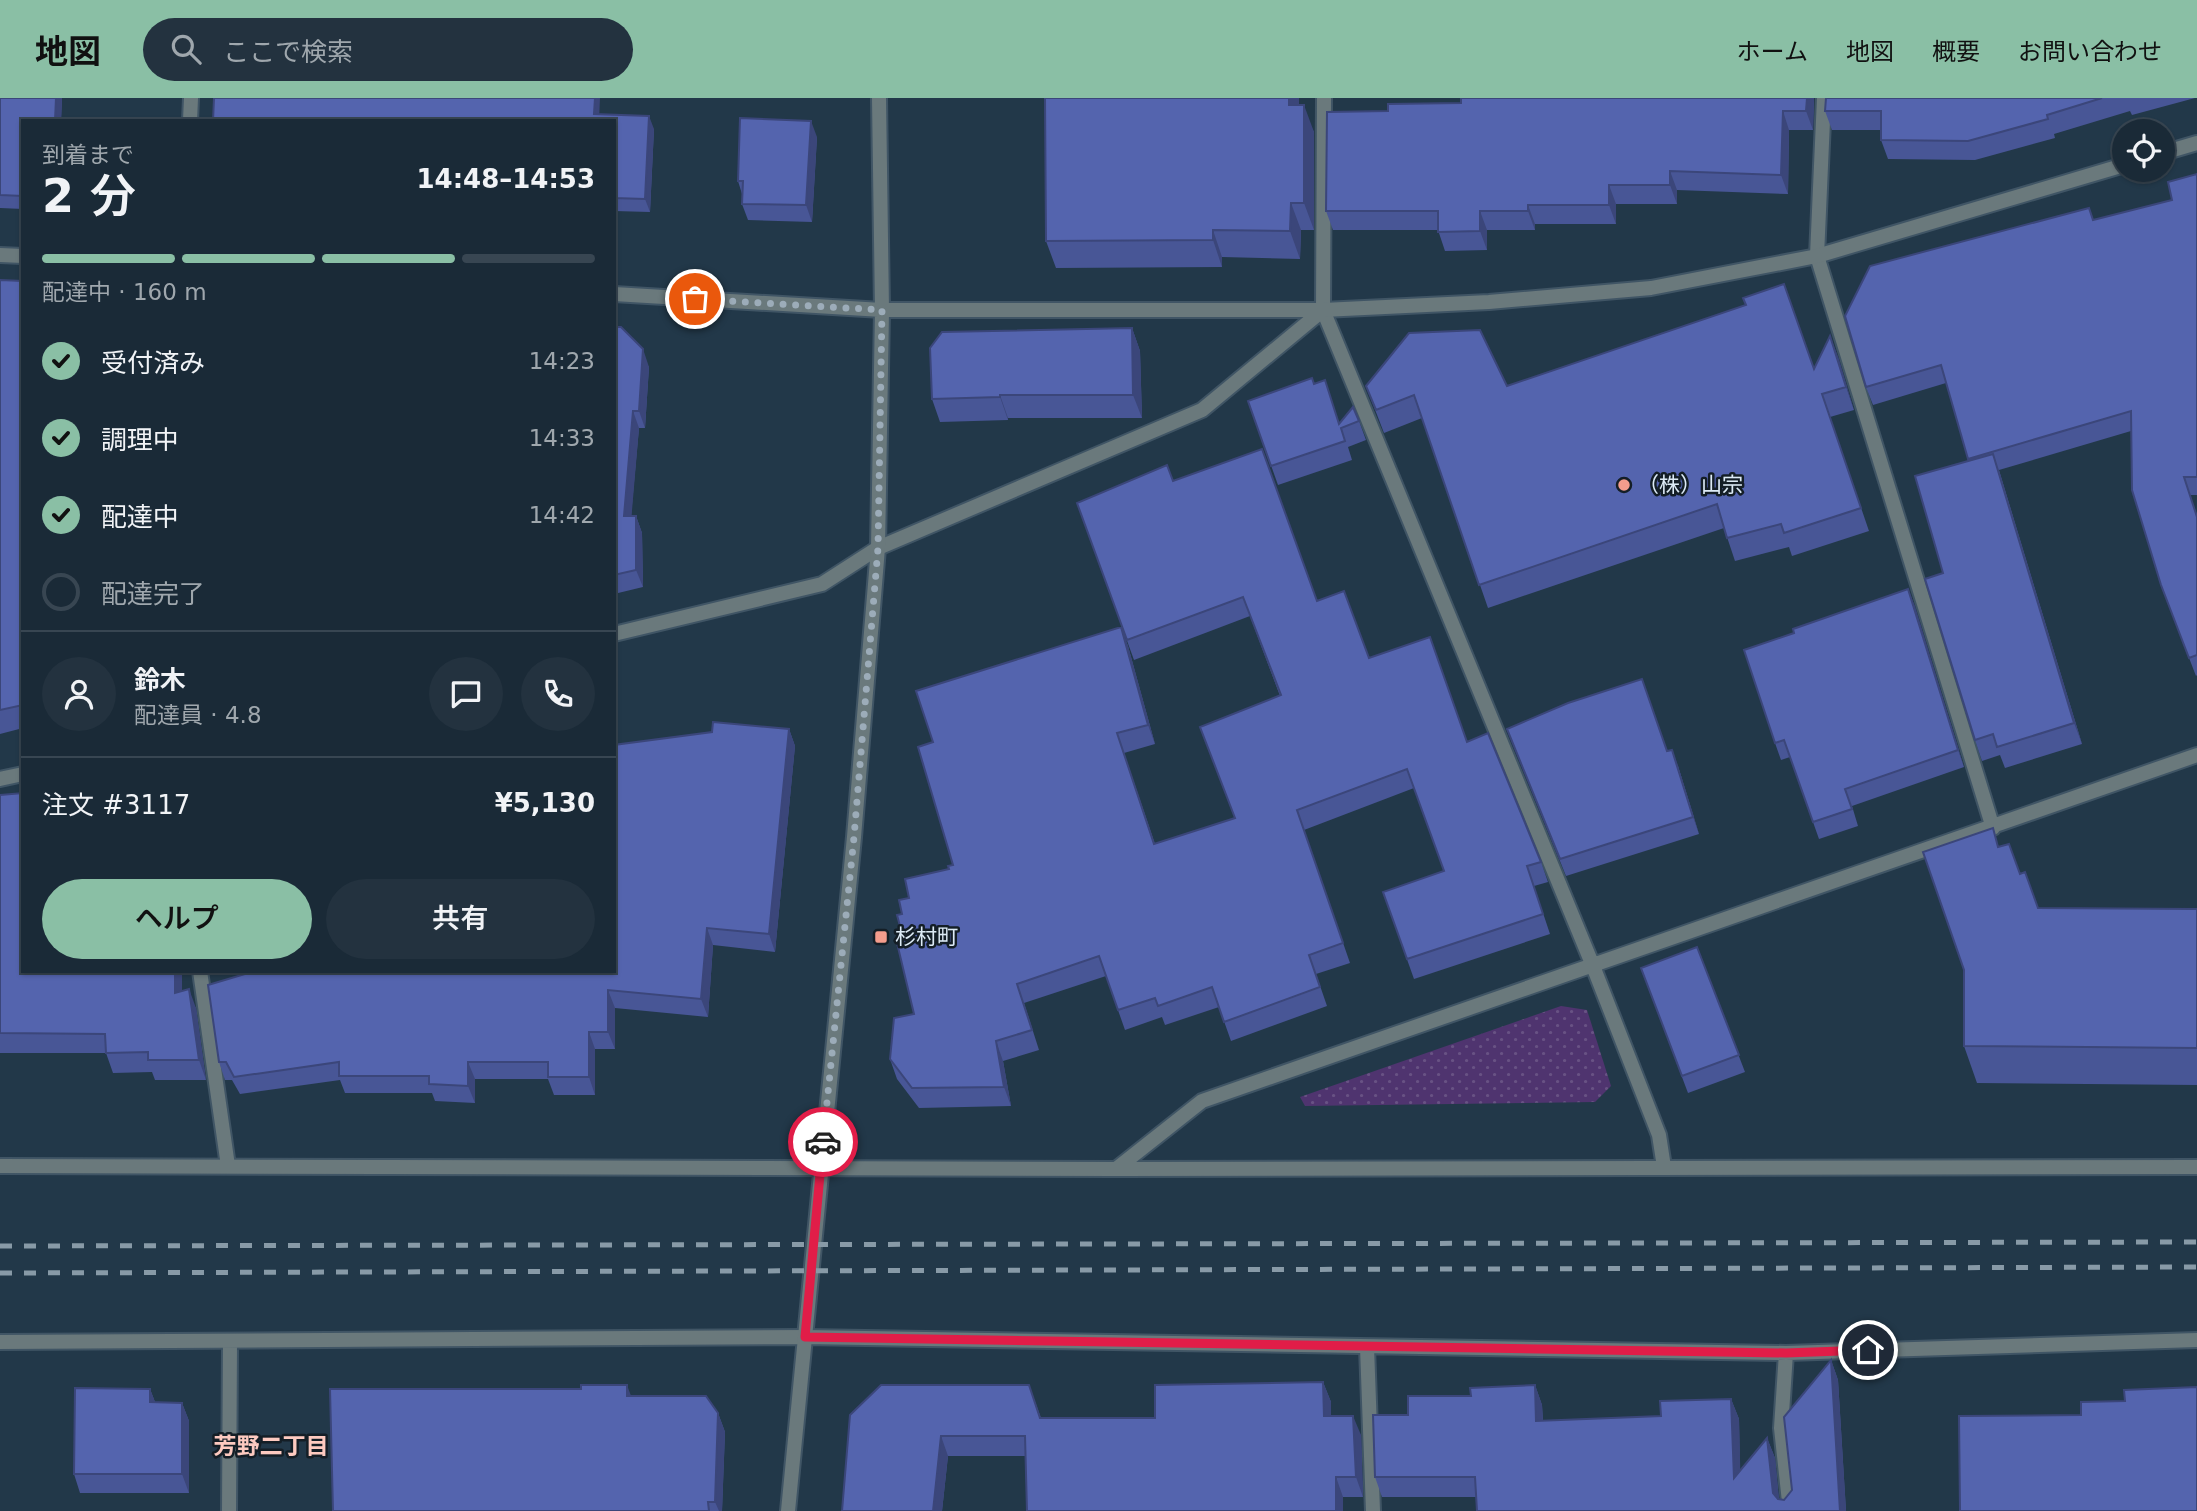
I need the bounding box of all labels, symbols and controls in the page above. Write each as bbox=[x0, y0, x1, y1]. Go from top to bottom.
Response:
search box bbox=[143, 18, 633, 81]
icon: search bbox=[167, 30, 205, 68]
text: 地図 bbox=[35, 32, 101, 71]
text: ここで検索 bbox=[223, 37, 353, 67]
text: ホーム bbox=[1737, 38, 1808, 66]
text: 地図 bbox=[1846, 38, 1894, 66]
text: 概要 bbox=[1932, 38, 1980, 66]
text: お問い合わせ bbox=[2018, 38, 2162, 66]
map controls bbox=[2112, 119, 2175, 182]
button: locate bbox=[2112, 119, 2175, 182]
text: 到着まで bbox=[42, 142, 134, 168]
text: 14:48–14:53 bbox=[416, 164, 595, 194]
text: 2 分 bbox=[42, 169, 136, 223]
pin bbox=[665, 269, 725, 329]
text: 配達中 · 160 m bbox=[42, 279, 207, 305]
icon: bag bbox=[676, 280, 714, 318]
icon: check bbox=[42, 342, 80, 380]
text: 受付済み bbox=[101, 348, 205, 378]
text: 14:23 bbox=[529, 348, 595, 374]
icon: check bbox=[42, 419, 80, 457]
text: 調理中 bbox=[101, 425, 179, 455]
text: 14:33 bbox=[529, 425, 595, 451]
place label: （株）山宗 bbox=[1638, 473, 1743, 497]
marker: （株）山宗 bbox=[1616, 477, 1632, 493]
icon: check bbox=[42, 496, 80, 534]
text: 配達中 bbox=[101, 502, 179, 532]
text: 14:42 bbox=[529, 502, 595, 528]
text: 配達完了 bbox=[101, 579, 205, 609]
button: person bbox=[42, 657, 116, 731]
button: chat bbox=[429, 657, 503, 731]
button: phone bbox=[521, 657, 595, 731]
text: 鈴木 bbox=[134, 665, 186, 695]
text: 配達員 · 4.8 bbox=[134, 702, 262, 728]
text: ¥5,130 bbox=[495, 788, 595, 818]
text: 注文 #3117 bbox=[42, 790, 190, 820]
button: ヘルプ bbox=[42, 879, 312, 959]
button: 共有 bbox=[326, 879, 595, 959]
place label: 杉村町 bbox=[895, 925, 958, 949]
marker: 杉村町 bbox=[873, 929, 889, 945]
courier bbox=[788, 1107, 858, 1177]
icon: car bbox=[804, 1123, 842, 1161]
pin bbox=[1838, 1320, 1898, 1380]
icon: home bbox=[1849, 1331, 1887, 1369]
district label: 芳野二丁目 bbox=[214, 1433, 329, 1459]

